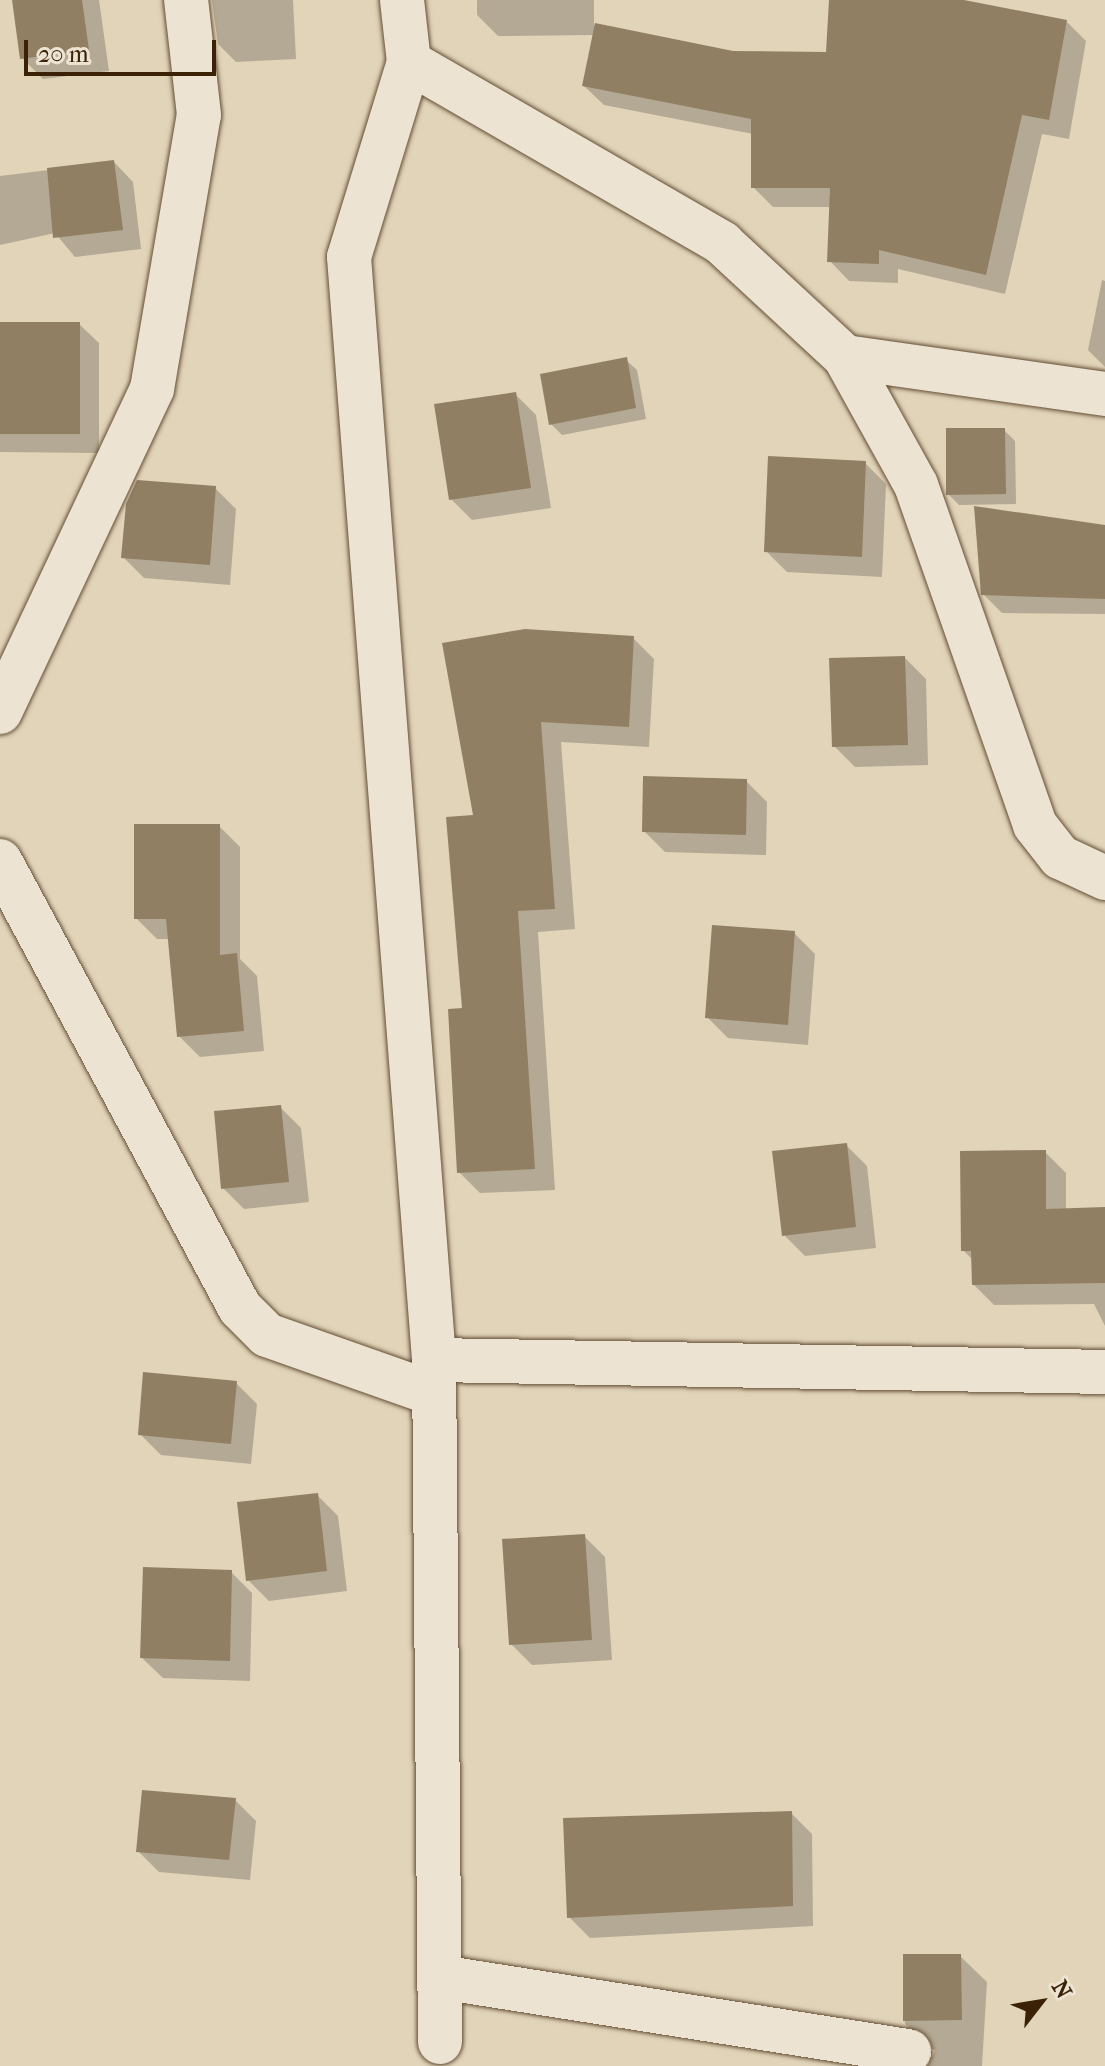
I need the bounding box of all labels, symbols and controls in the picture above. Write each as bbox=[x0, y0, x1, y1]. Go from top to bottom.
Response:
scale bar bbox=[28, 24, 220, 74]
text: 20 m bbox=[38, 40, 89, 68]
north arrow bbox=[1001, 1962, 1081, 2042]
text: N bbox=[1046, 1976, 1077, 2003]

